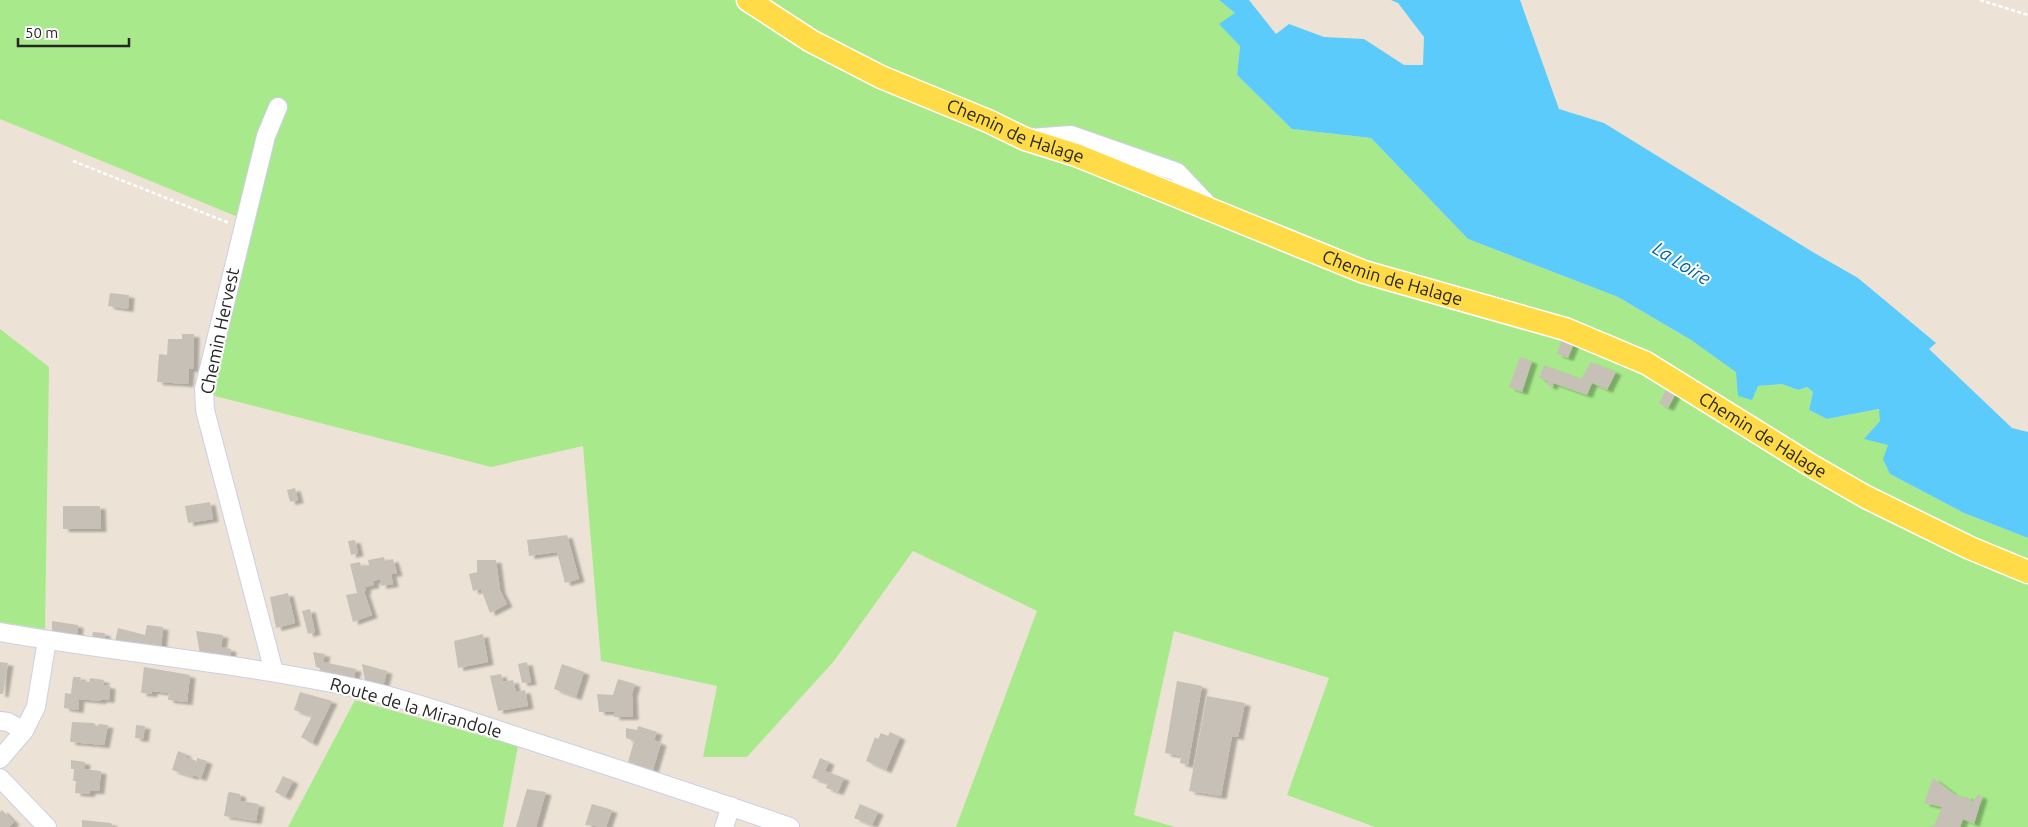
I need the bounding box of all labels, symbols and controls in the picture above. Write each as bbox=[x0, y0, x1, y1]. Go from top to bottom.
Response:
scale bar bbox=[18, 15, 129, 47]
text: 50 m bbox=[25, 24, 58, 41]
street label: Chemin de Halage bbox=[944, 94, 1088, 166]
water label: La Loire bbox=[1649, 237, 1715, 289]
street label: Chemin de Halage bbox=[1320, 245, 1465, 309]
street label: Chemin Hervest bbox=[196, 266, 242, 396]
street label: Chemin de Halage bbox=[1696, 387, 1830, 481]
street label: Route de la Mirandole bbox=[328, 673, 505, 741]

